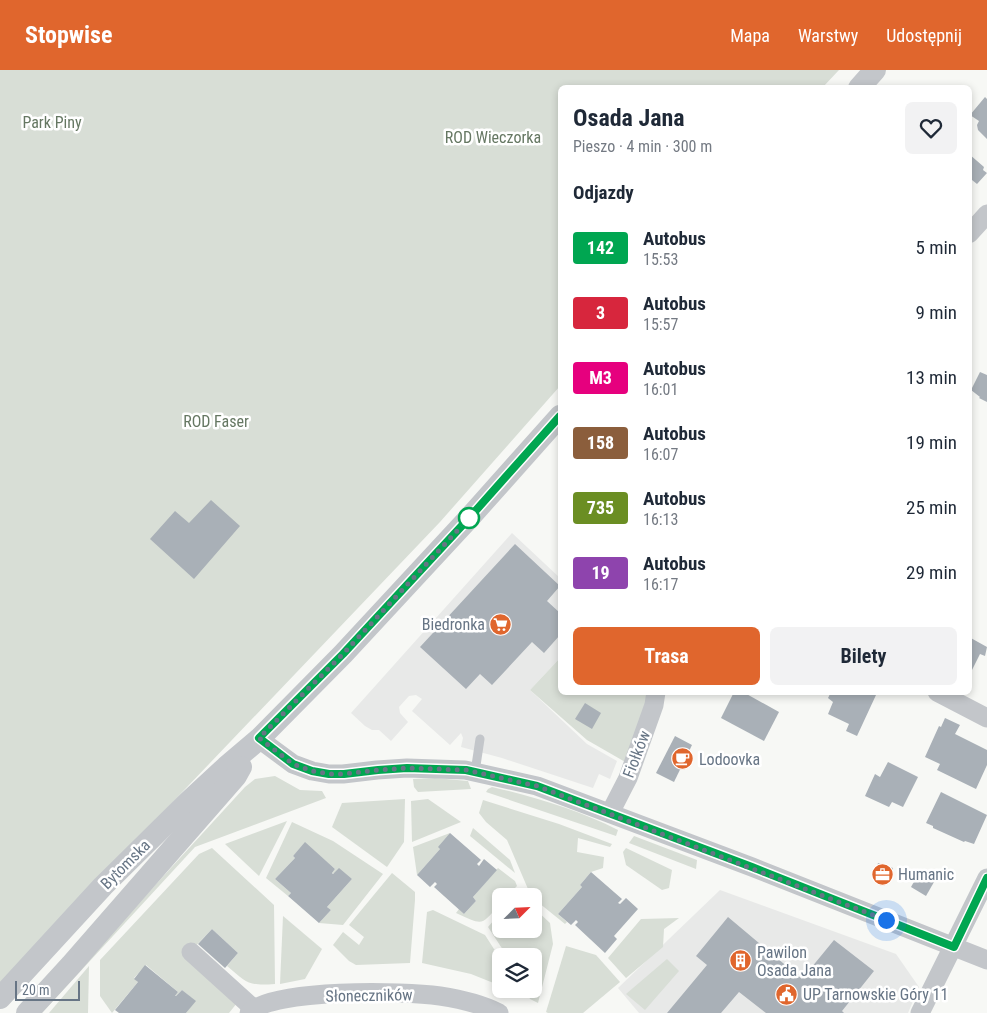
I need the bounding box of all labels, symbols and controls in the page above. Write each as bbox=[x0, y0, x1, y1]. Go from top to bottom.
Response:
text: Stopwise bbox=[25, 21, 112, 49]
text: Mapa bbox=[730, 25, 770, 46]
text: Warstwy bbox=[798, 25, 858, 46]
text: Udostępnij bbox=[886, 25, 962, 46]
button: heart bbox=[905, 102, 957, 154]
text: Osada Jana bbox=[573, 104, 685, 132]
park label: Park Piny bbox=[22, 113, 82, 132]
park label: ROD Wieczorka bbox=[445, 128, 541, 147]
text: Pieszo · 4 min · 300 m bbox=[573, 137, 712, 156]
text: Odjazdy bbox=[573, 181, 634, 204]
text: Autobus bbox=[643, 227, 706, 250]
text: 5 min bbox=[915, 236, 957, 259]
text: 142 bbox=[587, 237, 614, 258]
text: 15:53 bbox=[643, 250, 678, 269]
text: Autobus bbox=[643, 292, 706, 315]
text: 9 min bbox=[915, 301, 957, 324]
text: 3 bbox=[596, 302, 605, 323]
text: 15:57 bbox=[643, 315, 678, 334]
text: Autobus bbox=[643, 357, 706, 380]
text: 13 min bbox=[906, 366, 957, 389]
text: M3 bbox=[589, 367, 612, 388]
text: 16:01 bbox=[643, 380, 678, 399]
park label: ROD Faser bbox=[183, 412, 249, 431]
text: Autobus bbox=[643, 422, 706, 445]
text: 19 min bbox=[906, 431, 957, 454]
text: 158 bbox=[587, 432, 614, 453]
text: 16:07 bbox=[643, 445, 678, 464]
text: Autobus bbox=[643, 487, 706, 510]
text: 25 min bbox=[906, 496, 957, 519]
text: 735 bbox=[587, 497, 614, 518]
unlabelled marker bbox=[458, 507, 480, 529]
text: 16:13 bbox=[643, 510, 678, 529]
text: Autobus bbox=[643, 552, 706, 575]
text: 29 min bbox=[906, 561, 957, 584]
text: 19 bbox=[591, 562, 610, 583]
text: 16:17 bbox=[643, 575, 678, 594]
supermarket icon: Biedronka bbox=[489, 612, 513, 636]
place label: Biedronka bbox=[422, 615, 485, 634]
button: Trasa bbox=[573, 627, 760, 685]
button: Bilety bbox=[770, 627, 957, 685]
street label: Fiołków bbox=[619, 728, 654, 780]
cafe icon: Lodoovka bbox=[671, 747, 695, 771]
place label: Lodoovka bbox=[699, 750, 760, 769]
street label: Bytomska bbox=[97, 836, 154, 893]
office icon: Humanic bbox=[870, 862, 894, 886]
place label: Humanic bbox=[898, 865, 954, 884]
north arrow bbox=[492, 888, 542, 938]
map controls bbox=[492, 888, 542, 998]
your location bbox=[874, 908, 899, 933]
place label: Pawilon Osada Jana bbox=[757, 943, 832, 980]
button: layers bbox=[492, 948, 542, 998]
building icon: Pawilon Osada Jana bbox=[729, 949, 753, 973]
scale bar bbox=[15, 978, 80, 1001]
text: 20 m bbox=[22, 982, 50, 998]
public building icon: UP Tarnowskie Góry 11 bbox=[775, 982, 799, 1006]
street label: Słoneczników bbox=[325, 985, 413, 1006]
place label: UP Tarnowskie Góry 11 bbox=[803, 985, 948, 1004]

